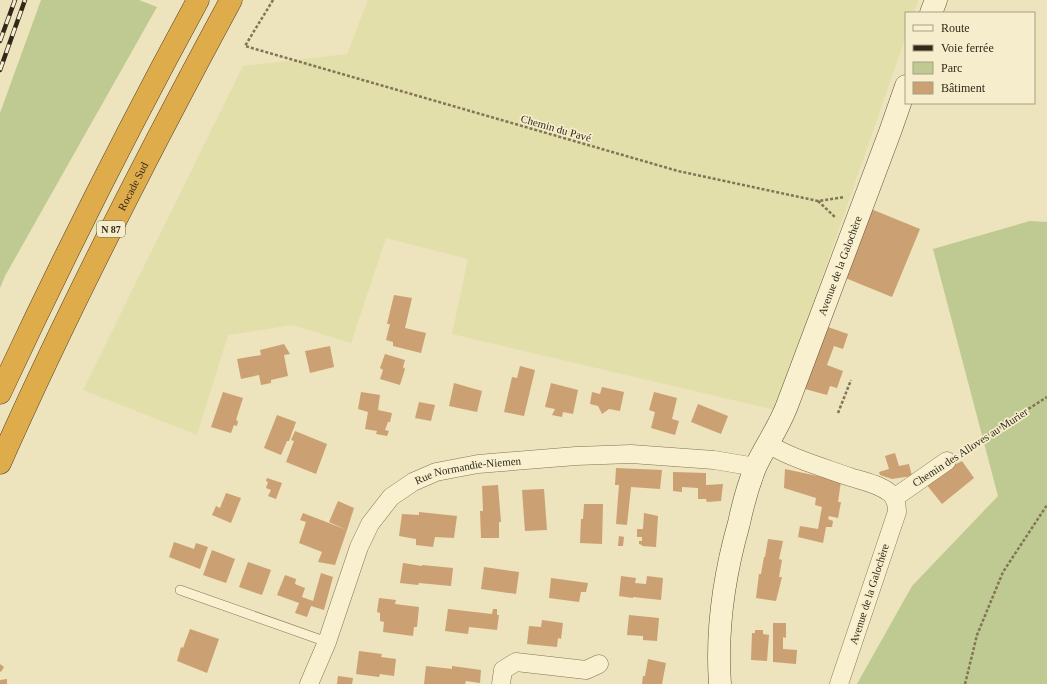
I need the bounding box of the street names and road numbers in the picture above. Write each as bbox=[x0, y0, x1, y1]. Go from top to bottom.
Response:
street label: Chemin du Pavé bbox=[519, 112, 593, 144]
street label: Rocade Sud bbox=[115, 160, 150, 213]
street label: Avenue de la Galochère bbox=[816, 214, 864, 317]
road number: N 87 bbox=[97, 221, 125, 237]
street label: Chemin des Alloves au Murier bbox=[910, 405, 1030, 489]
street label: Rue Normandie-Niemen bbox=[413, 454, 522, 487]
street label: Avenue de la Galochère bbox=[847, 542, 891, 646]

